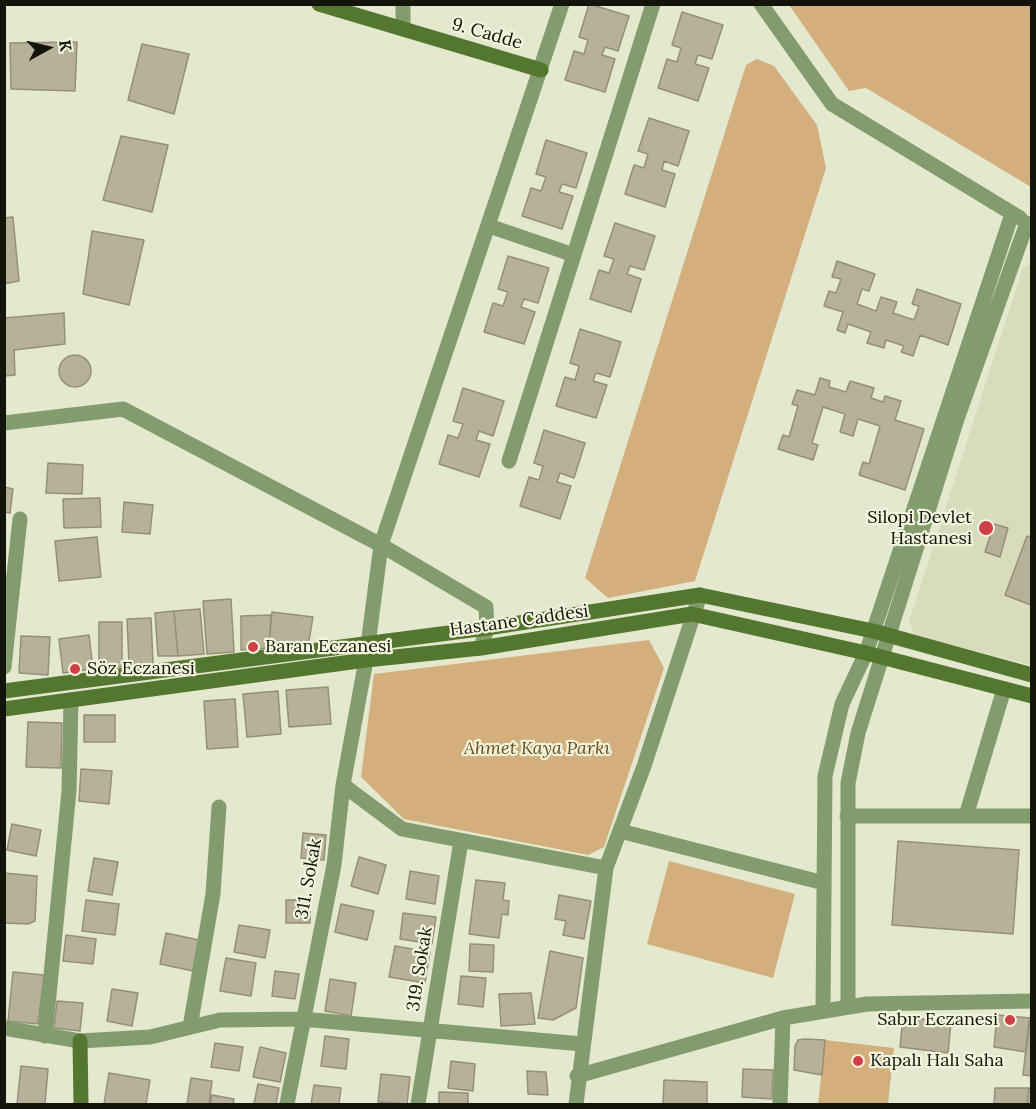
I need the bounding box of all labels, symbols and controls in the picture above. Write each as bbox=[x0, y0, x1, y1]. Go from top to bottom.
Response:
street label: 9. Cadde bbox=[449, 14, 525, 54]
north arrow bbox=[18, 18, 78, 78]
text: K bbox=[55, 38, 77, 53]
place label: Silopi Devlet Hastanesi bbox=[867, 507, 972, 550]
marker: Silopi Devlet Hastanesi bbox=[977, 519, 995, 537]
street label: Hastane Caddesi bbox=[448, 601, 590, 641]
place label: Baran Eczanesi bbox=[265, 636, 391, 658]
marker: Baran Eczanesi bbox=[246, 640, 260, 654]
place label: Söz Eczanesi bbox=[87, 658, 195, 680]
marker: Söz Eczanesi bbox=[68, 662, 82, 676]
park label: Ahmet Kaya Parkı bbox=[464, 738, 610, 760]
street label: 311. Sokak bbox=[291, 837, 327, 921]
street label: 319. Sokak bbox=[403, 925, 437, 1013]
place label: Sabır Eczanesi bbox=[877, 1009, 998, 1031]
marker: Sabır Eczanesi bbox=[1003, 1013, 1017, 1027]
place label: Kapalı Halı Saha bbox=[870, 1050, 1004, 1072]
marker: Kapalı Halı Saha bbox=[851, 1054, 865, 1068]

